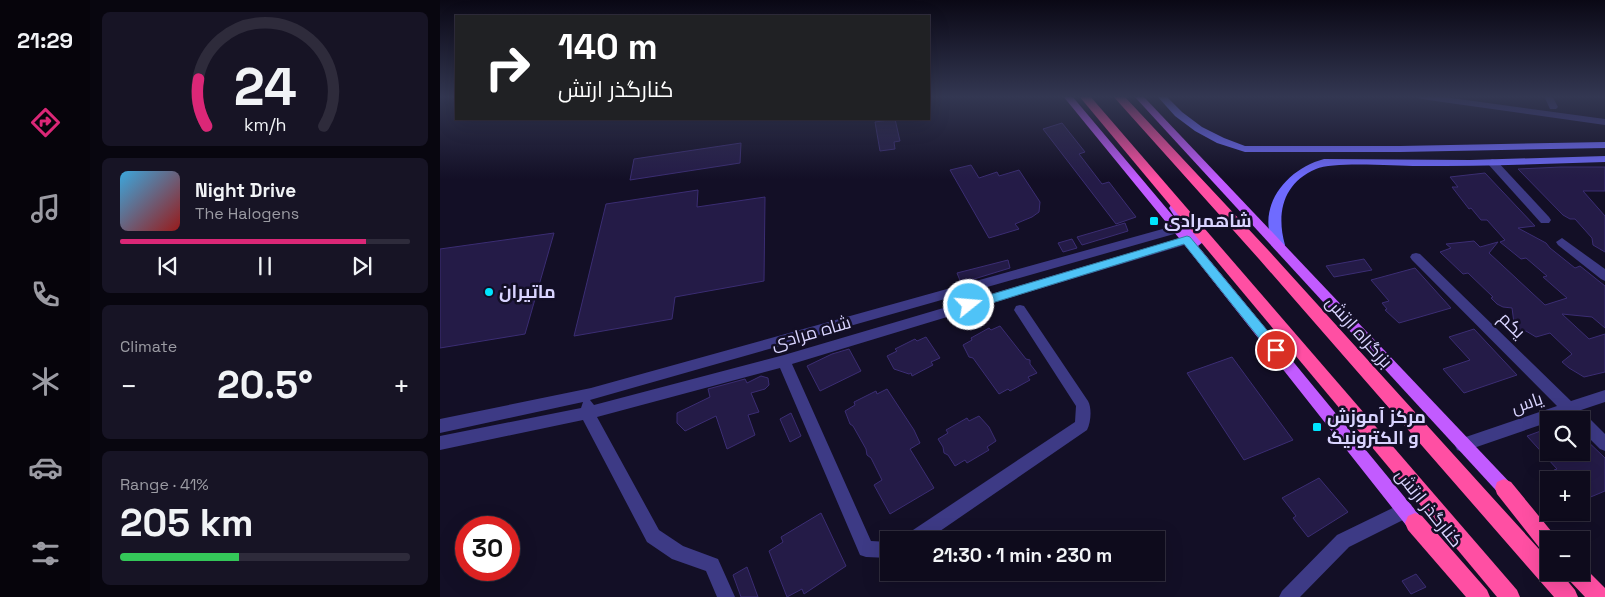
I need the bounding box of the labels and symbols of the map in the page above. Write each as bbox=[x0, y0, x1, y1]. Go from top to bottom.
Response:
place label: شاهمرادی bbox=[1164, 209, 1252, 232]
marker: شاهمرادی bbox=[1148, 215, 1160, 227]
position arrow bbox=[942, 278, 994, 330]
place label: ماتیران bbox=[499, 280, 556, 303]
marker: ماتیران bbox=[483, 286, 495, 298]
street label: بزرگراه ارتش bbox=[1321, 291, 1398, 373]
street label: یکم bbox=[1493, 306, 1531, 344]
street label: شاه مرادی bbox=[768, 310, 853, 355]
pin bbox=[1255, 329, 1297, 371]
street label: یاس bbox=[1508, 386, 1546, 419]
place label: مرکز آموزش و الکترونیک bbox=[1327, 405, 1426, 449]
marker: مرکز آموزش و الکترونیک bbox=[1311, 421, 1323, 433]
street label: کنارگذر ارتش bbox=[1391, 464, 1468, 552]
speed limit sign: 30 bbox=[455, 516, 520, 581]

